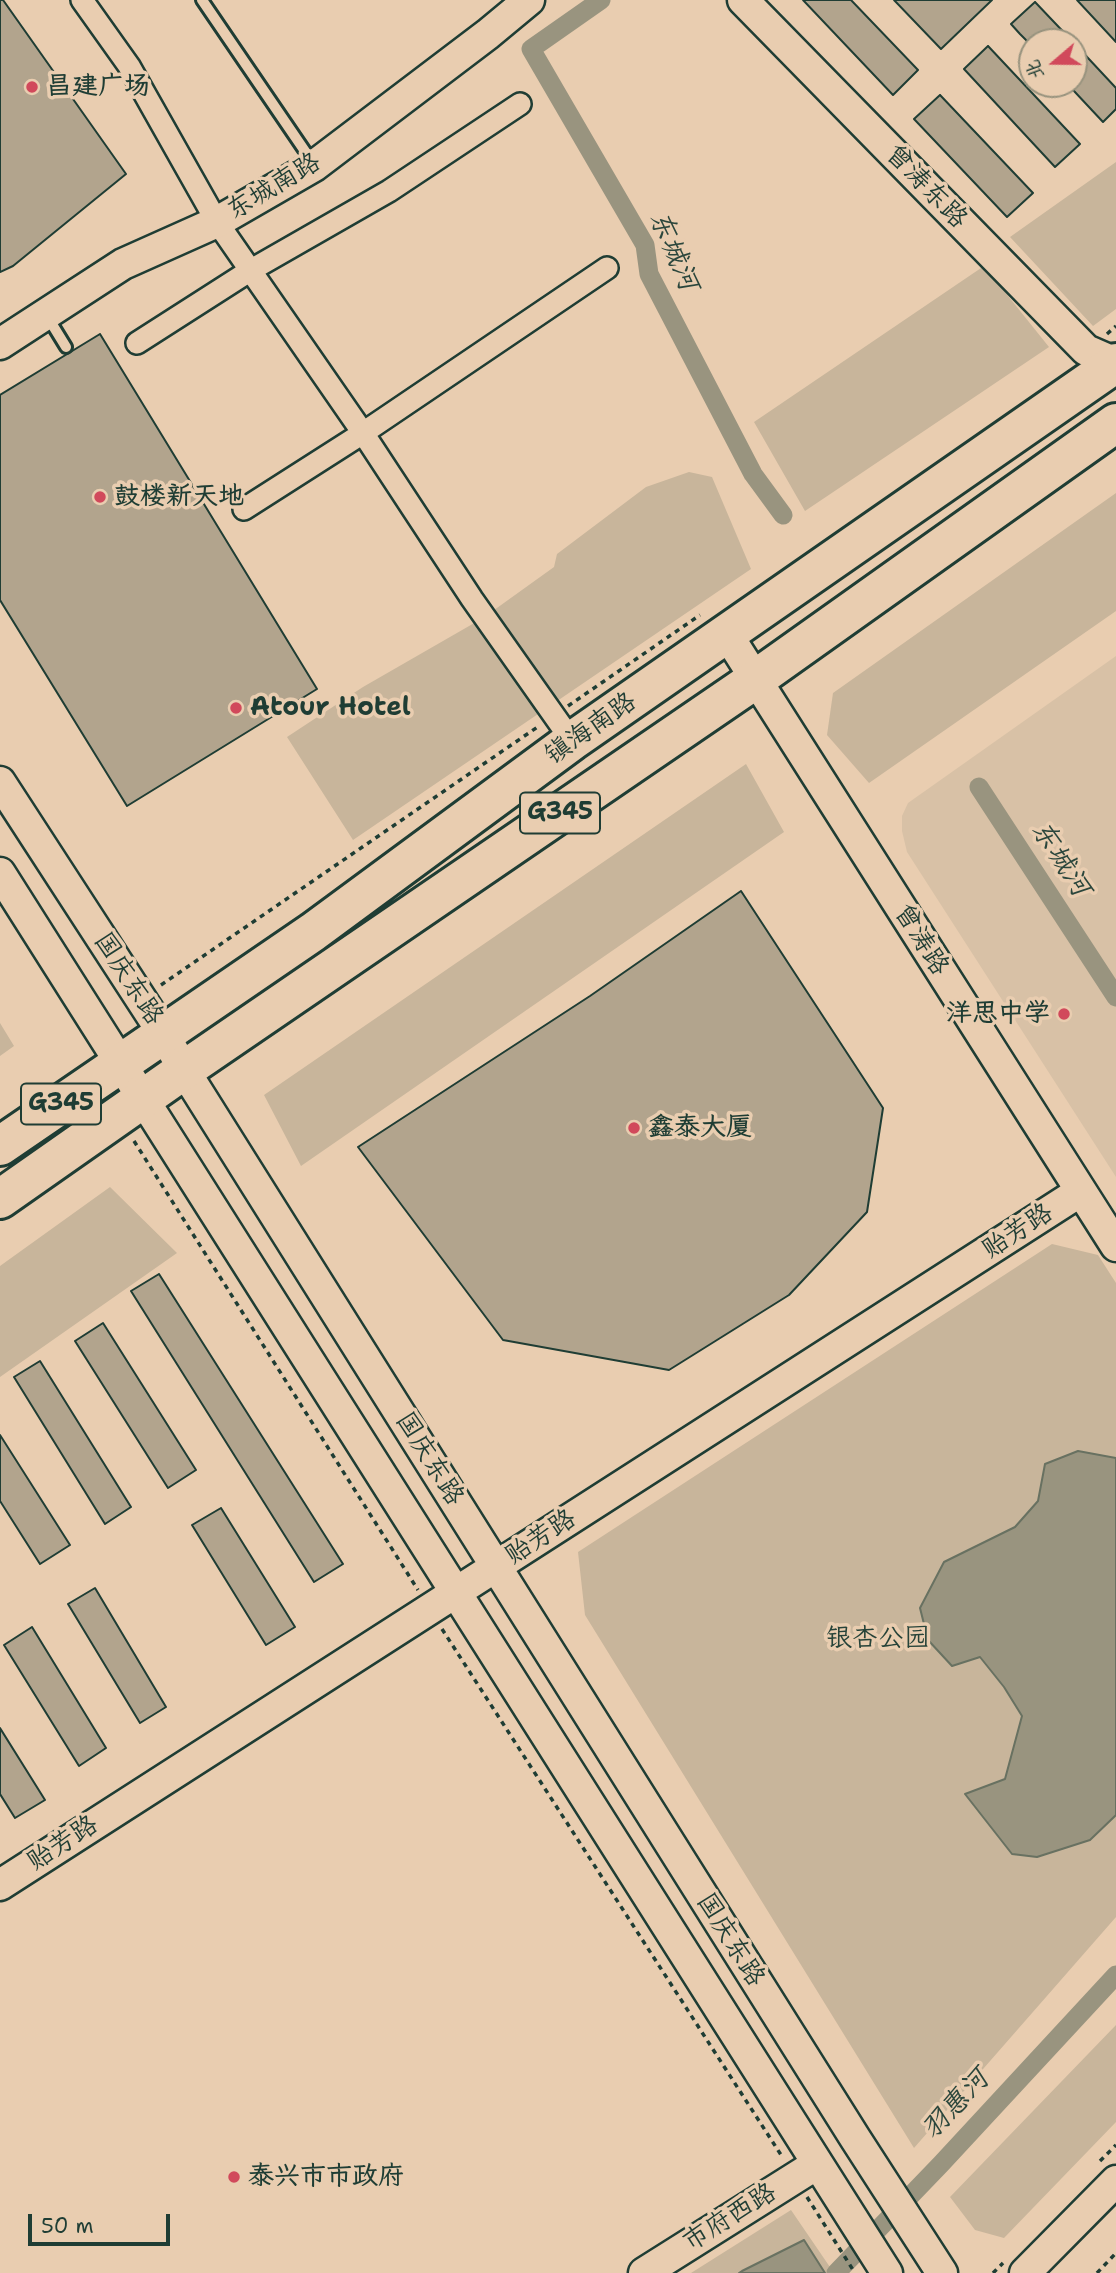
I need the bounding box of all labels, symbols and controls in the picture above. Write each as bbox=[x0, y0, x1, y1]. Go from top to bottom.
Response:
north arrow bbox=[1018, 28, 1088, 98]
text: 北 bbox=[1020, 56, 1050, 83]
place label: 昌建广场 bbox=[46, 71, 150, 103]
marker: 昌建广场 bbox=[24, 79, 40, 95]
street label: 曾涛东路 bbox=[879, 139, 973, 235]
street label: 东城南路 bbox=[221, 147, 327, 227]
water label: 东城河 bbox=[641, 206, 705, 296]
place label: 鼓楼新天地 bbox=[114, 481, 244, 513]
marker: 鼓楼新天地 bbox=[92, 489, 108, 505]
street label: 镇海南路 bbox=[539, 686, 643, 772]
place label: Atour Hotel bbox=[250, 692, 411, 724]
marker: Atour Hotel bbox=[228, 700, 244, 716]
road number: G345 bbox=[520, 792, 600, 834]
water label: 东城河 bbox=[1023, 815, 1097, 903]
street label: 曾涛路 bbox=[887, 899, 955, 981]
street label: 国庆东路 bbox=[87, 927, 169, 1031]
place label: 洋思中学 bbox=[946, 998, 1050, 1030]
marker: 洋思中学 bbox=[1056, 1006, 1072, 1022]
road number: G345 bbox=[21, 1084, 101, 1124]
place label: 鑫泰大厦 bbox=[648, 1112, 752, 1144]
marker: 鑫泰大厦 bbox=[626, 1120, 642, 1136]
street label: 贻芳路 bbox=[977, 1198, 1059, 1266]
street label: 国庆东路 bbox=[388, 1407, 470, 1511]
street label: 贻芳路 bbox=[500, 1504, 582, 1572]
park label: 银杏公园 bbox=[826, 1623, 930, 1655]
street label: 贻芳路 bbox=[22, 1810, 104, 1878]
street label: 国庆东路 bbox=[689, 1888, 771, 1992]
water label: 羽惠河 bbox=[915, 2063, 997, 2147]
place label: 泰兴市市政府 bbox=[248, 2161, 404, 2193]
marker: 泰兴市市政府 bbox=[226, 2169, 242, 2185]
street label: 市府西路 bbox=[678, 2177, 782, 2259]
scale bar bbox=[32, 2200, 173, 2244]
text: 50 m bbox=[41, 2212, 94, 2240]

